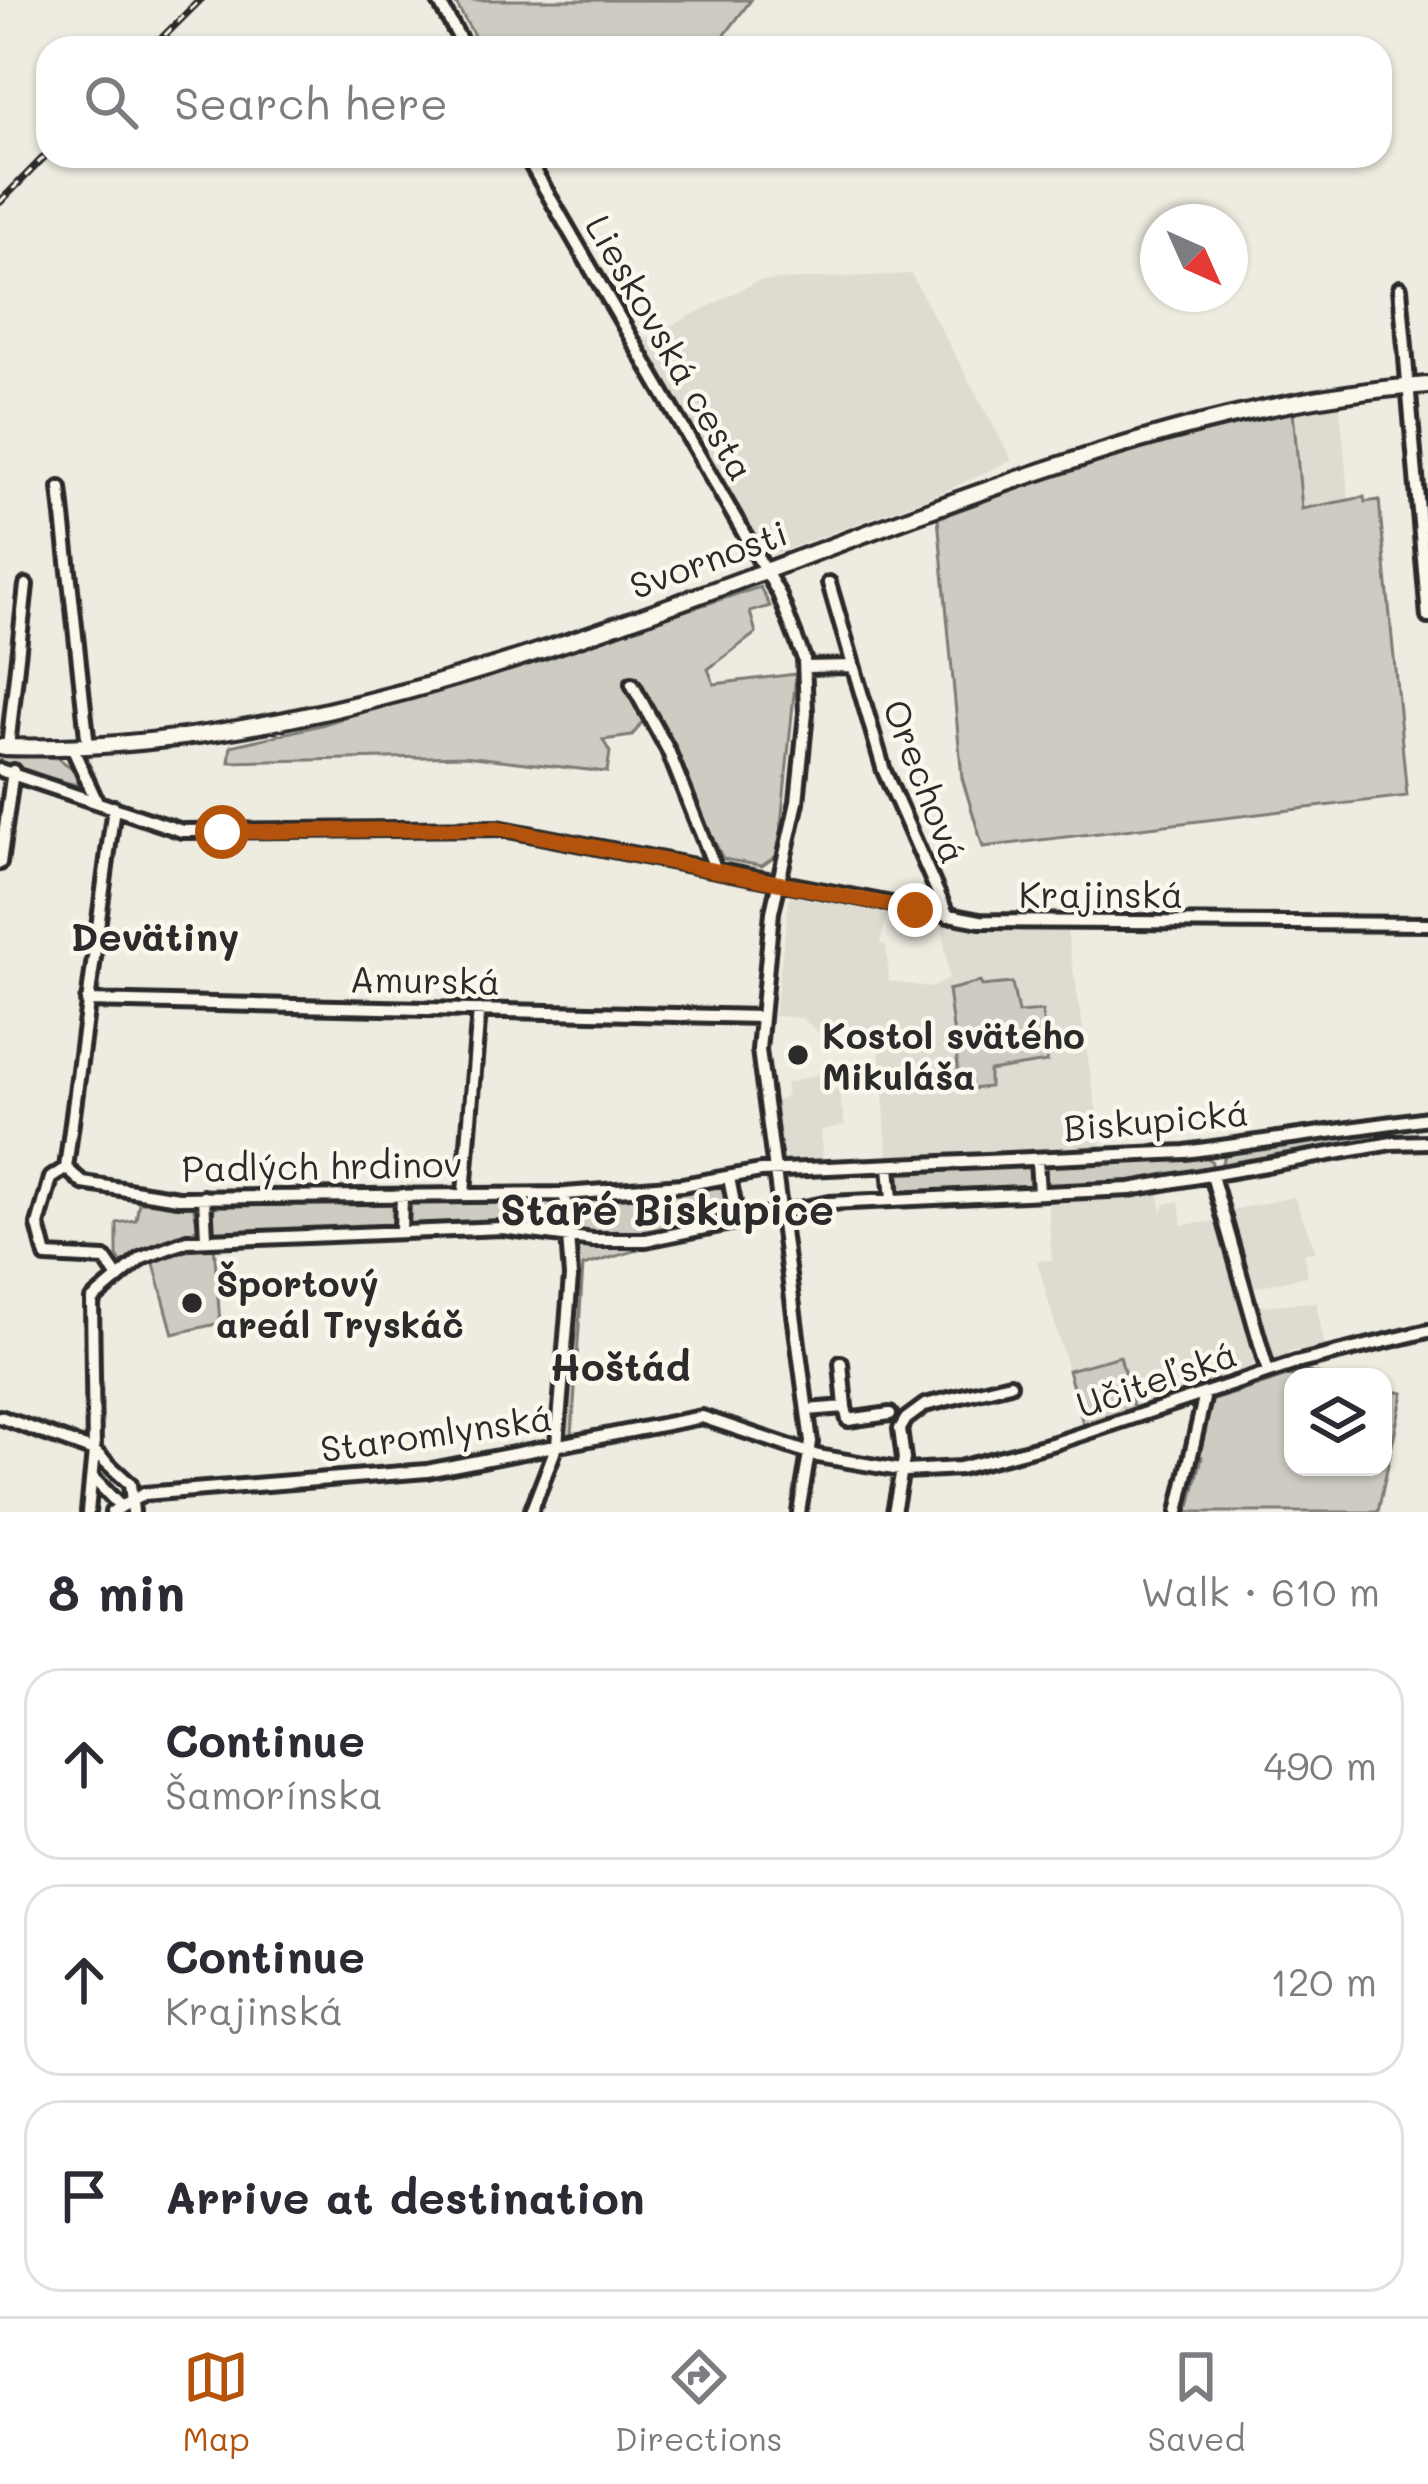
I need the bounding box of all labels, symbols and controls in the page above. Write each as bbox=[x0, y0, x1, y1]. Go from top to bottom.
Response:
search box bbox=[36, 36, 1392, 168]
icon: search bbox=[78, 69, 144, 135]
text: Search here bbox=[174, 73, 448, 131]
north arrow bbox=[1140, 204, 1248, 312]
street label: Lieskovská cesta bbox=[576, 206, 766, 488]
street label: Svornosti bbox=[623, 508, 793, 608]
street label: Orechová bbox=[873, 692, 979, 870]
route start bbox=[195, 805, 249, 859]
street label: Krajinská bbox=[1019, 870, 1183, 917]
route end bbox=[888, 883, 942, 937]
district label: Devätiny bbox=[71, 910, 239, 961]
street label: Amurská bbox=[349, 954, 501, 1004]
place label: Kostol svätého Mikuláša bbox=[822, 1011, 1085, 1099]
marker: Kostol svätého Mikuláša bbox=[785, 1042, 811, 1068]
street label: Biskupická bbox=[1061, 1088, 1251, 1150]
street label: Padlých hrdinov bbox=[181, 1139, 463, 1192]
district label: Staré Biskupice bbox=[500, 1181, 834, 1236]
place label: Športový areál Tryskáč bbox=[216, 1259, 464, 1348]
marker: Športový areál Tryskáč bbox=[179, 1290, 205, 1316]
street label: Učiteľská bbox=[1070, 1329, 1242, 1427]
district label: Hoštád bbox=[550, 1340, 690, 1391]
map controls bbox=[1284, 1368, 1392, 1476]
button: layers bbox=[1284, 1368, 1392, 1476]
street label: Staromlynská bbox=[317, 1392, 555, 1473]
text: 8 min bbox=[48, 1557, 185, 1624]
text: Walk · 610 m bbox=[1140, 1565, 1380, 1616]
text: Continue bbox=[165, 1710, 365, 1768]
icon: ahead bbox=[51, 1731, 117, 1797]
text: 490 m bbox=[1263, 1739, 1377, 1790]
text: Šamorínska bbox=[165, 1768, 383, 1819]
text: Continue bbox=[165, 1926, 365, 1984]
icon: ahead bbox=[51, 1947, 117, 2013]
text: 120 m bbox=[1270, 1955, 1377, 2006]
text: Krajinská bbox=[165, 1984, 343, 2035]
icon: arrive bbox=[51, 2163, 117, 2229]
text: Arrive at destination bbox=[165, 2167, 645, 2225]
tab: Map bbox=[183, 2344, 250, 2459]
tab: Directions bbox=[615, 2344, 782, 2459]
tab: Saved bbox=[1148, 2344, 1245, 2459]

